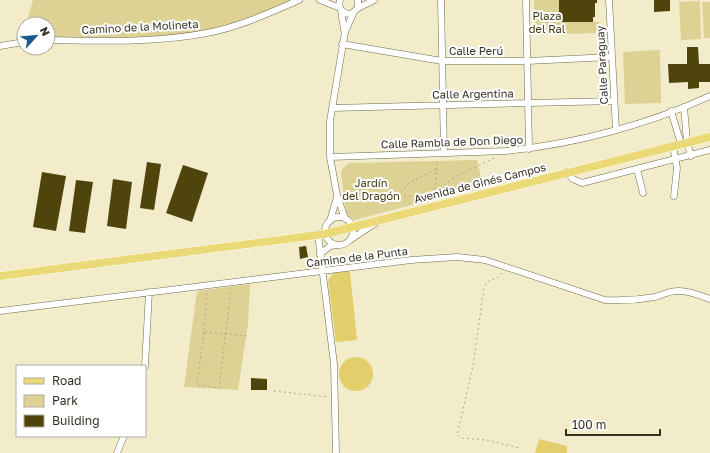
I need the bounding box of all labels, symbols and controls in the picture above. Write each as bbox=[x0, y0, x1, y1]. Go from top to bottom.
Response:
park label: Plaza del Ral bbox=[529, 9, 566, 35]
north arrow bbox=[16, 16, 56, 56]
street label: Camino de la Molineta bbox=[81, 17, 199, 36]
text: N bbox=[38, 25, 53, 38]
street label: Calle Paraguay bbox=[593, 25, 610, 105]
street label: Calle Perú bbox=[449, 44, 503, 57]
street label: Calle Argentina bbox=[432, 86, 514, 101]
street label: Calle Rambla de Don Diego bbox=[381, 133, 524, 150]
street label: Avenida de Ginés Campos bbox=[413, 160, 547, 205]
park label: Jardín del Dragón bbox=[342, 176, 400, 202]
street label: Camino de la Punta bbox=[306, 244, 408, 269]
legend bbox=[16, 365, 146, 437]
text: Road bbox=[52, 373, 81, 388]
text: Park bbox=[52, 393, 78, 408]
scale bar bbox=[566, 411, 660, 437]
text: Building bbox=[52, 413, 100, 428]
text: 100 m bbox=[572, 417, 606, 432]

